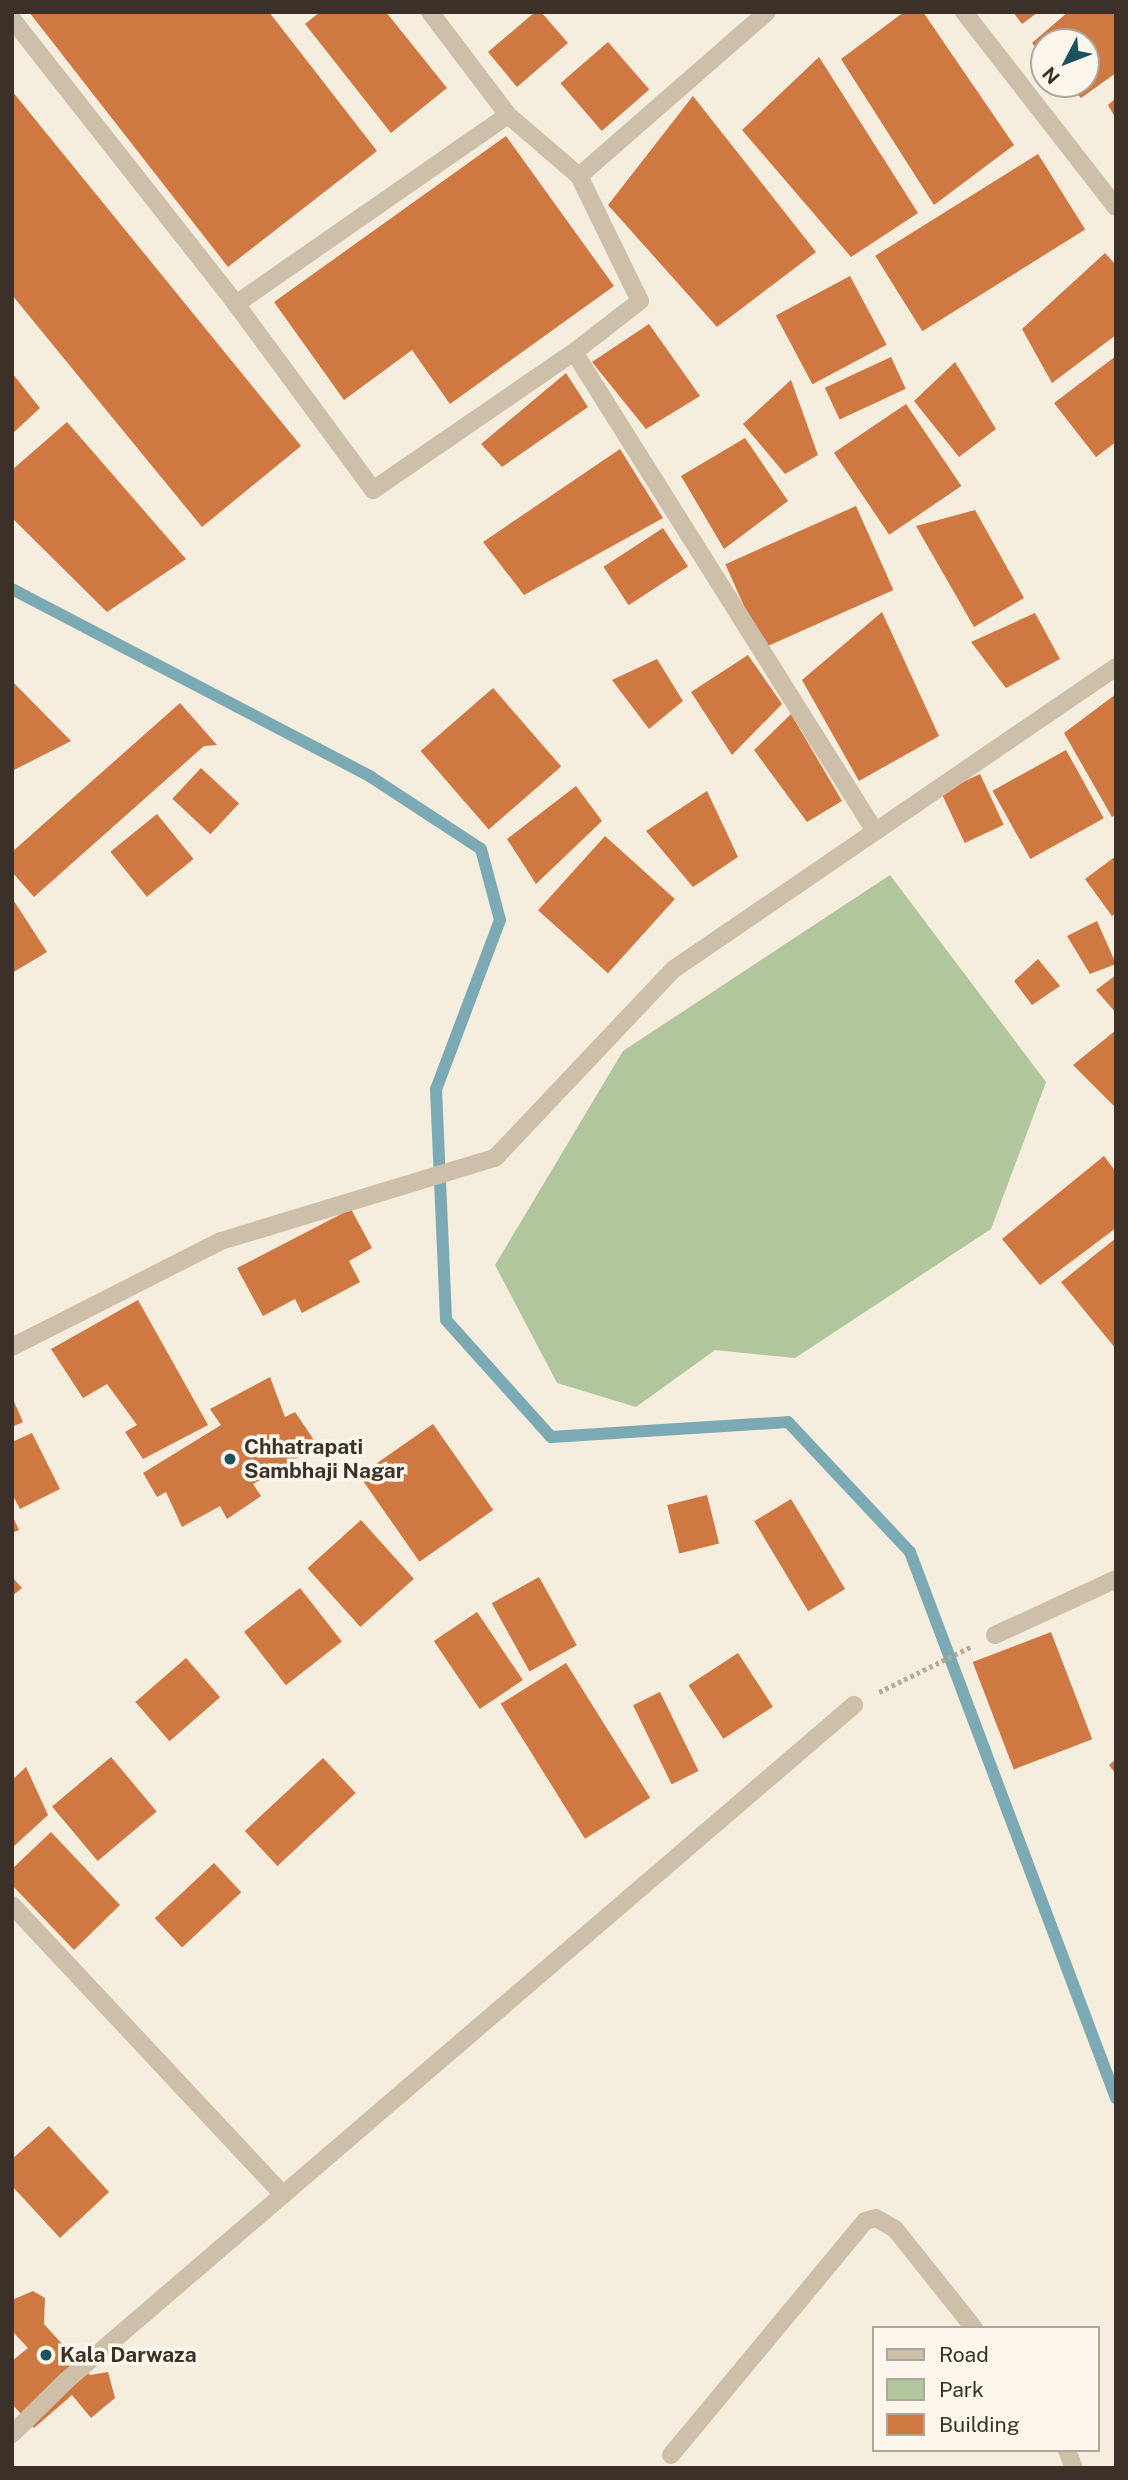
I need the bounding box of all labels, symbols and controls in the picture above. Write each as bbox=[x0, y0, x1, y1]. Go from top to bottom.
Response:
north arrow bbox=[1030, 28, 1100, 98]
text: N bbox=[1038, 63, 1064, 89]
place label: Chhatrapati Sambhaji Nagar bbox=[244, 1434, 404, 1484]
marker: Chhatrapati Sambhaji Nagar bbox=[222, 1451, 238, 1467]
legend bbox=[872, 2326, 1100, 2452]
place label: Kala Darwaza bbox=[60, 2342, 197, 2368]
text: Road bbox=[939, 2342, 989, 2367]
marker: Kala Darwaza bbox=[38, 2347, 54, 2363]
text: Park bbox=[939, 2377, 984, 2402]
text: Building bbox=[939, 2412, 1020, 2437]

